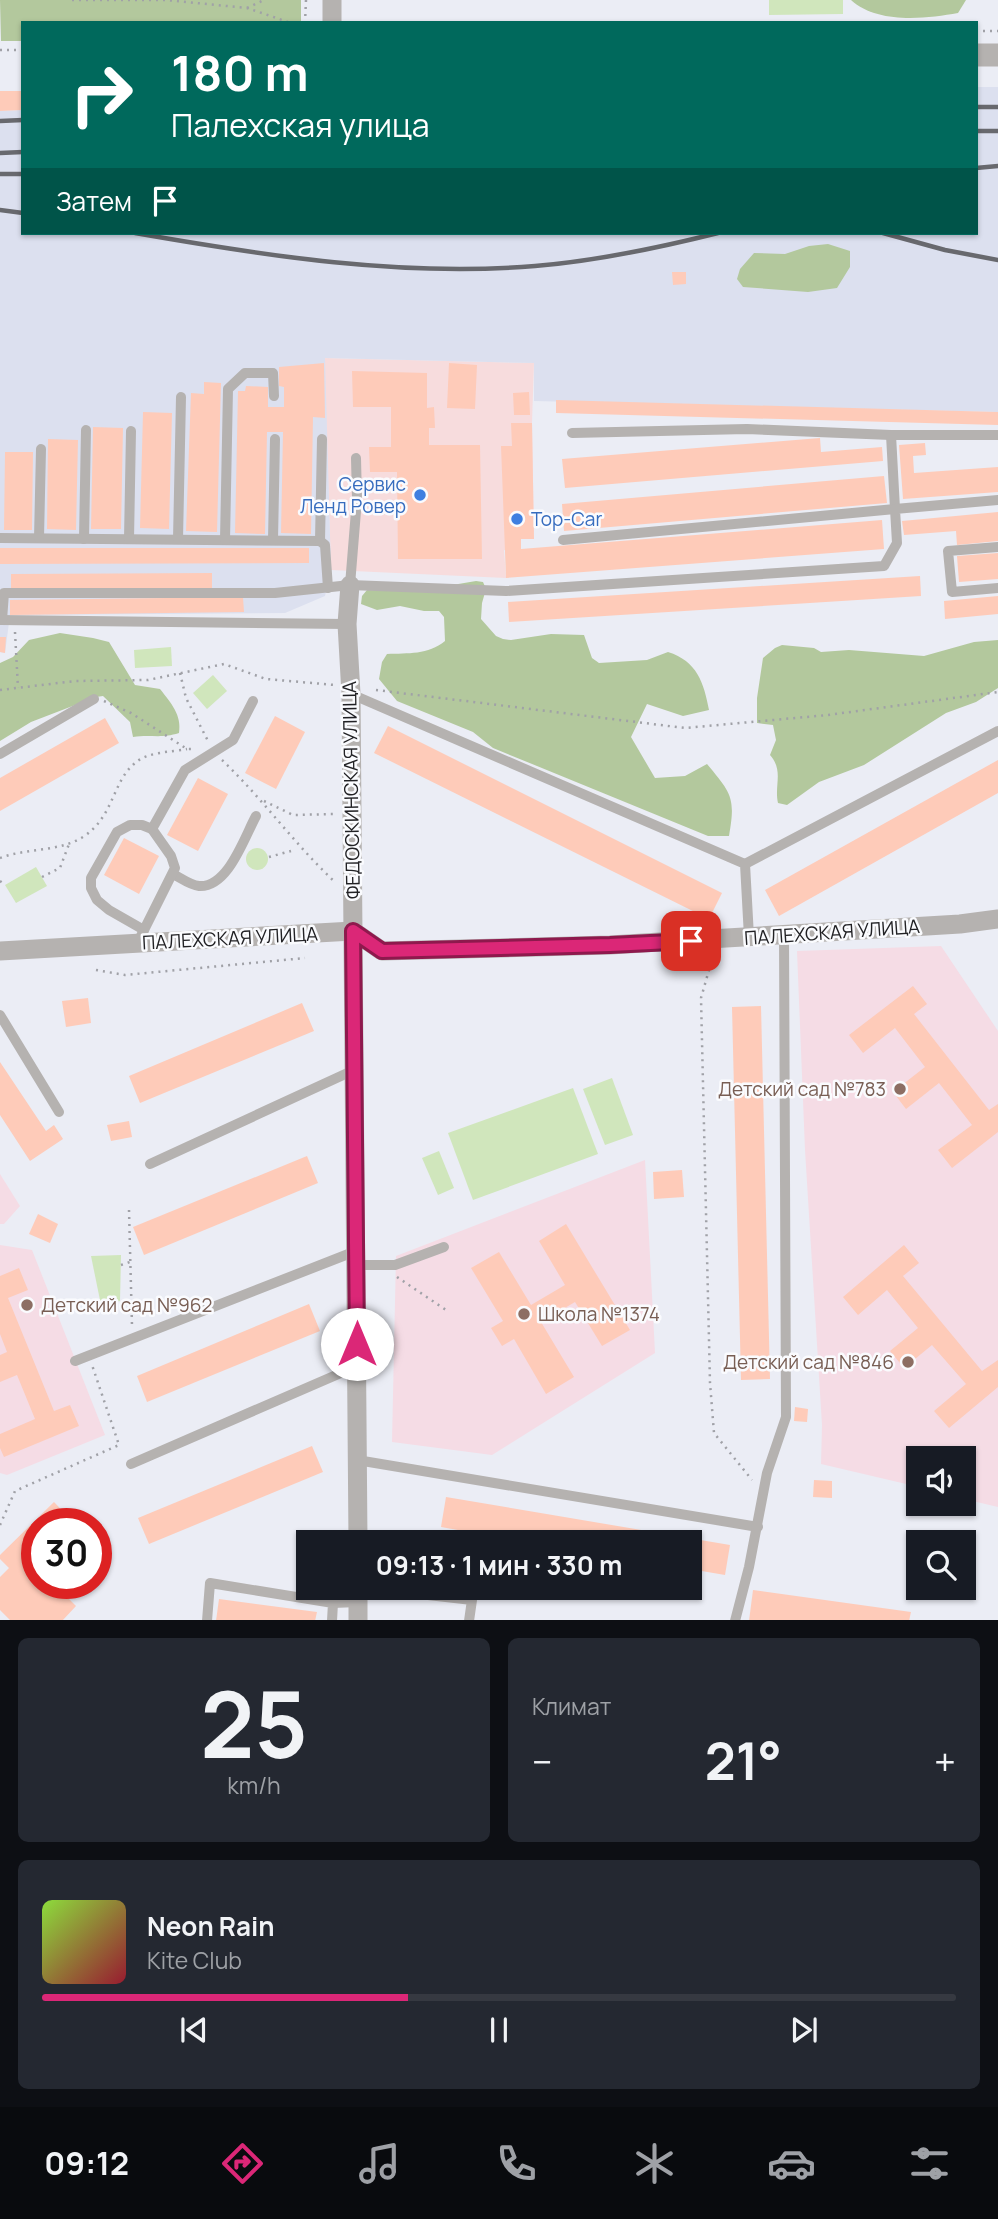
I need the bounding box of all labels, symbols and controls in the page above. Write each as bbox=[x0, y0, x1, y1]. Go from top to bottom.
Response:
text: 180 m bbox=[171, 39, 309, 106]
icon: right bbox=[56, 49, 147, 140]
text: Палехская улица bbox=[171, 103, 429, 147]
icon: arrive bbox=[146, 182, 184, 220]
text: Затем bbox=[56, 183, 132, 219]
place label: Сервис Ленд Ровер bbox=[300, 471, 406, 519]
marker: Сервис Ленд Ровер bbox=[412, 487, 428, 503]
place label: Top-Car bbox=[531, 506, 602, 532]
marker: Top-Car bbox=[509, 511, 525, 527]
street label: ФЕДОСКИНСКАЯ УЛИЦА bbox=[336, 681, 366, 899]
pin bbox=[661, 911, 721, 971]
street label: ПАЛЕХСКАЯ УЛИЦА bbox=[743, 913, 921, 951]
street label: ПАЛЕХСКАЯ УЛИЦА bbox=[141, 920, 319, 956]
icon: arrive bbox=[672, 922, 710, 960]
place label: Детский сад №783 bbox=[718, 1076, 886, 1102]
marker: Детский сад №783 bbox=[892, 1081, 908, 1097]
place label: Детский сад №962 bbox=[41, 1292, 212, 1318]
marker: Детский сад №962 bbox=[19, 1297, 35, 1313]
place label: Школа №1374 bbox=[538, 1301, 660, 1327]
marker: Школа №1374 bbox=[516, 1306, 532, 1322]
position arrow bbox=[320, 1307, 394, 1381]
place label: Детский сад №846 bbox=[723, 1349, 894, 1375]
marker: Детский сад №846 bbox=[900, 1354, 916, 1370]
map controls bbox=[906, 1446, 976, 1600]
button: sound bbox=[906, 1446, 976, 1516]
speed limit sign: 30 bbox=[21, 1508, 112, 1599]
button: search bbox=[906, 1530, 976, 1600]
text: 09:13 · 1 мин · 330 m bbox=[376, 1547, 622, 1583]
text: 25 bbox=[200, 1661, 308, 1785]
text: Климат bbox=[532, 1690, 611, 1722]
text: 21° bbox=[705, 1725, 782, 1796]
text: − bbox=[532, 1735, 553, 1787]
text: + bbox=[934, 1735, 956, 1787]
text: km/h bbox=[227, 1769, 281, 1801]
text: Neon Rain bbox=[147, 1908, 275, 1944]
text: Kite Club bbox=[147, 1944, 242, 1976]
icon: previous bbox=[175, 2011, 213, 2049]
icon: pause bbox=[480, 2011, 518, 2049]
icon: next bbox=[785, 2011, 823, 2049]
icon: directions bbox=[218, 2139, 267, 2188]
icon: music bbox=[355, 2139, 404, 2188]
icon: phone bbox=[492, 2139, 541, 2188]
icon: climate bbox=[630, 2139, 679, 2188]
icon: car bbox=[767, 2139, 816, 2188]
icon: filters bbox=[905, 2139, 954, 2188]
text: 09:12 bbox=[44, 2141, 129, 2185]

